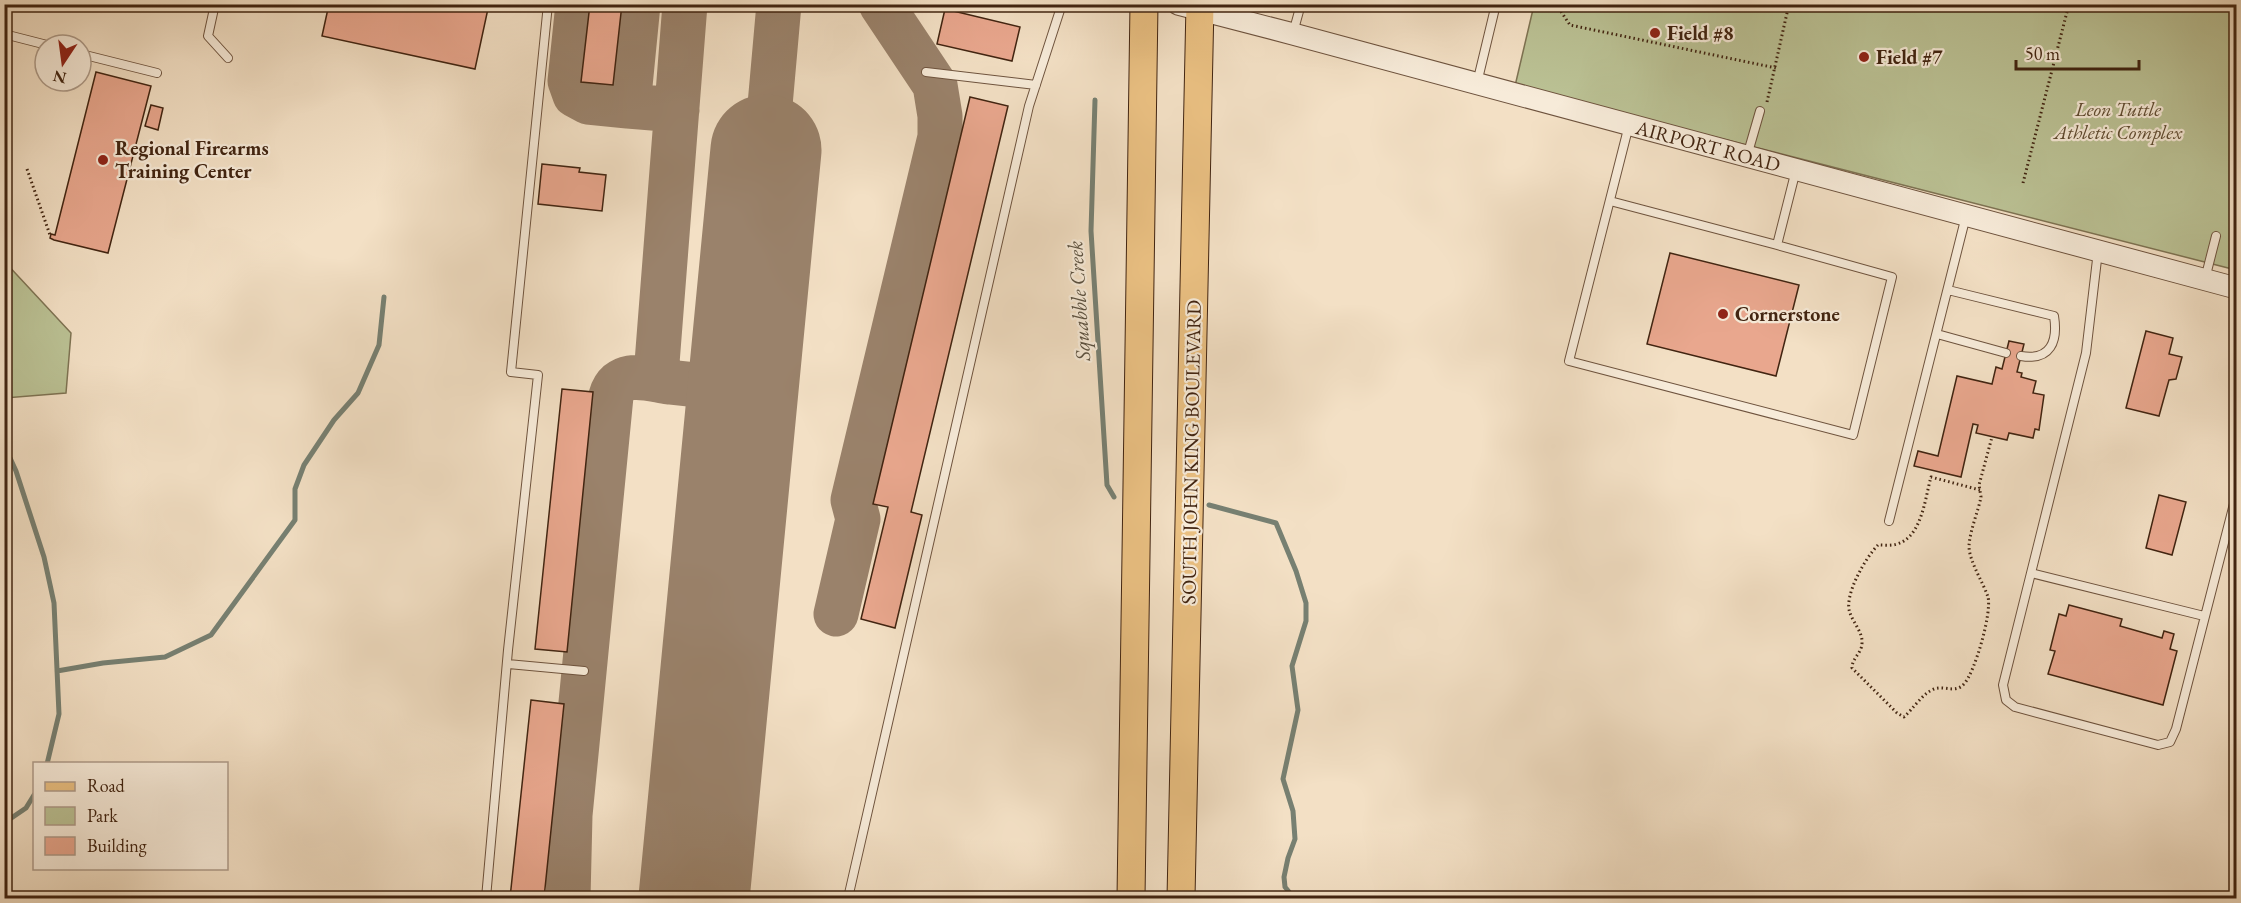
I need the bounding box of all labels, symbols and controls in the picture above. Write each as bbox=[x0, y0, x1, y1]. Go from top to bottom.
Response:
place label: Field #8 bbox=[1667, 20, 1734, 46]
marker: Field #8 bbox=[1648, 26, 1662, 40]
north arrow bbox=[33, 33, 93, 93]
scale bar bbox=[2016, 33, 2139, 71]
text: 50 m bbox=[2025, 42, 2060, 65]
place label: Field #7 bbox=[1876, 44, 1943, 70]
marker: Field #7 bbox=[1857, 50, 1871, 64]
text: N bbox=[51, 65, 68, 89]
park label: Leon Tuttle Athletic Complex bbox=[2052, 96, 2183, 145]
street label: AIRPORT ROAD bbox=[1632, 114, 1783, 178]
place label: Regional Firearms Training Center bbox=[115, 135, 269, 184]
marker: Regional Firearms Training Center bbox=[96, 153, 110, 167]
water label: Squabble Creek bbox=[1061, 240, 1097, 363]
street label: SOUTH JOHN KING BOULEVARD bbox=[1175, 299, 1207, 605]
place label: Cornerstone bbox=[1735, 301, 1840, 327]
marker: Cornerstone bbox=[1716, 307, 1730, 321]
legend bbox=[33, 762, 228, 870]
text: Road bbox=[87, 774, 126, 797]
text: Park bbox=[87, 804, 118, 827]
text: Building bbox=[87, 834, 147, 857]

